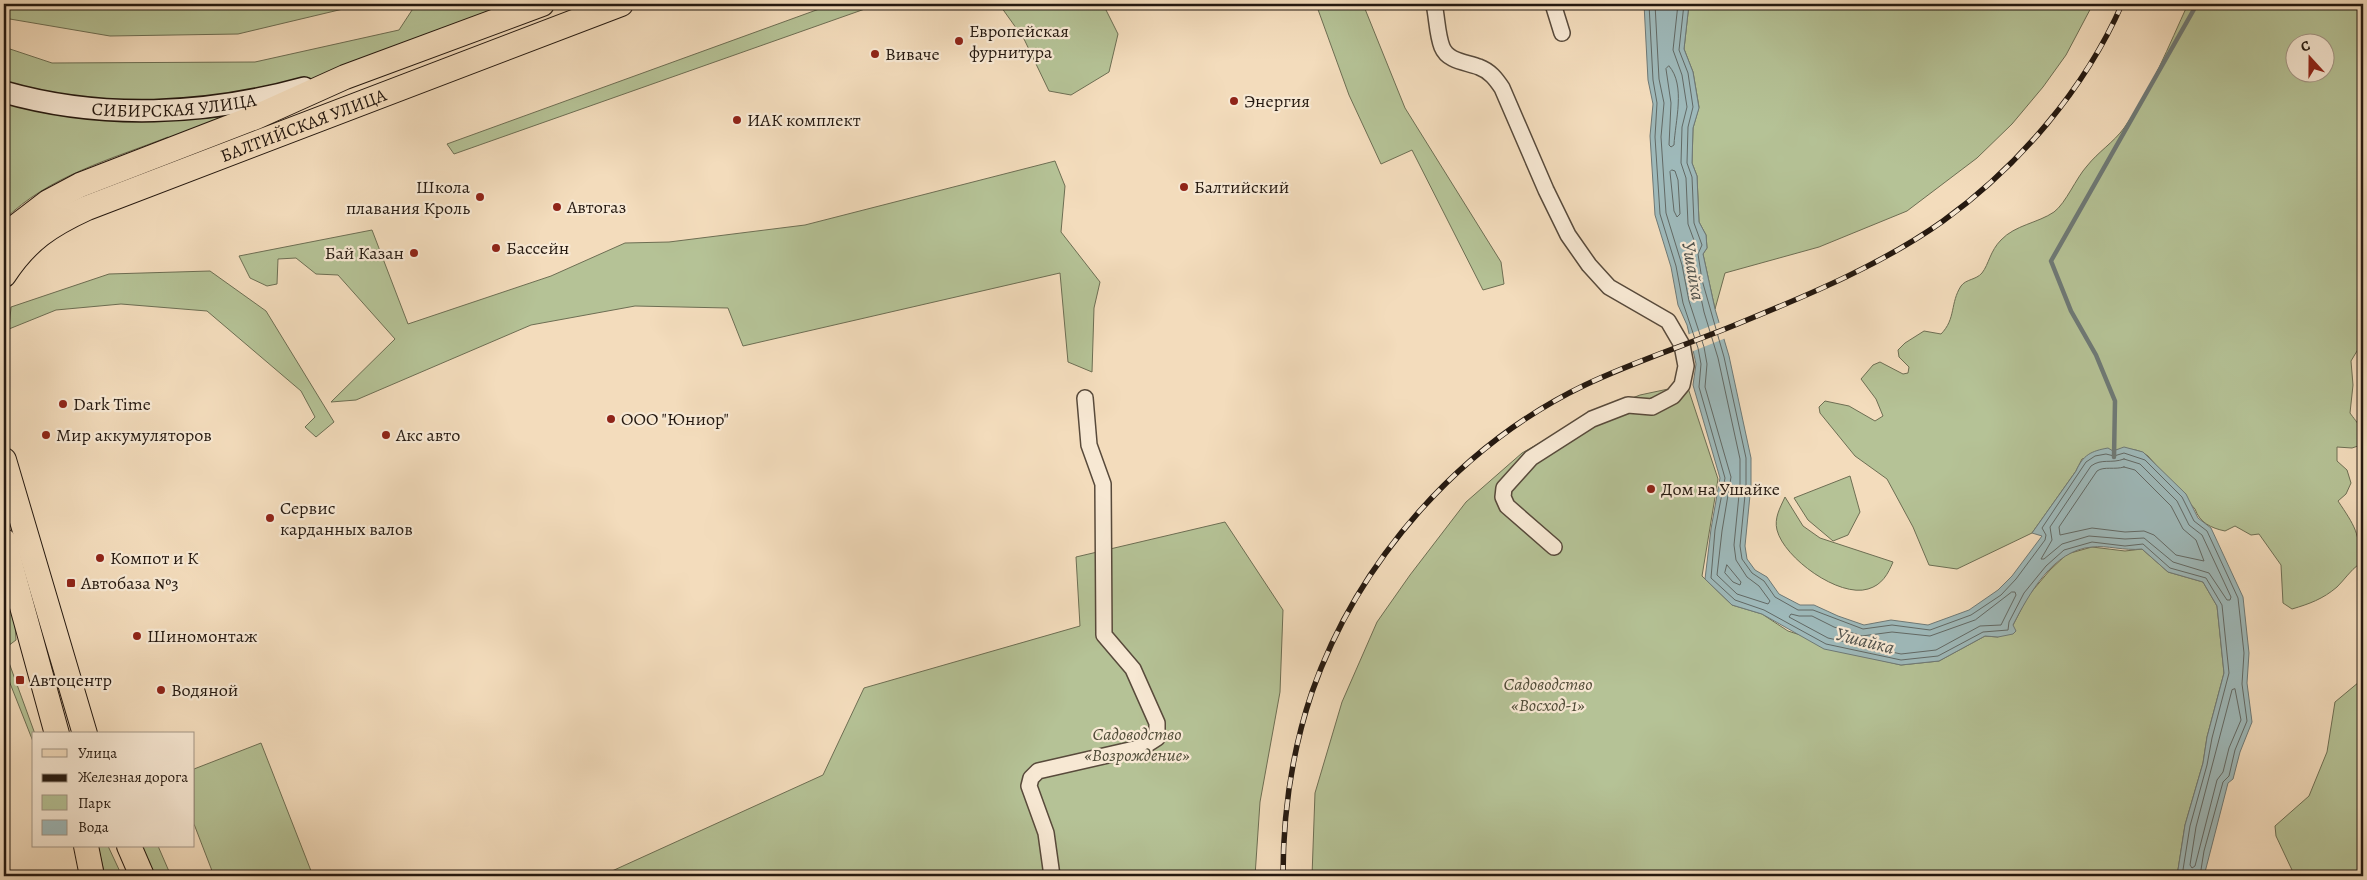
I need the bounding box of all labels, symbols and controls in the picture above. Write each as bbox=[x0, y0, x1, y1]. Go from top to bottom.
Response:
place label: Европейская фурнитура bbox=[969, 19, 1069, 64]
north arrow bbox=[2284, 32, 2334, 82]
marker: Европейская фурнитура bbox=[953, 35, 965, 47]
text: С bbox=[2298, 36, 2313, 57]
place label: Виваче bbox=[885, 42, 940, 66]
marker: Виваче bbox=[869, 48, 881, 60]
street label: БАЛТИЙСКАЯ УЛИЦА bbox=[217, 83, 390, 168]
street label: СИБИРСКАЯ УЛИЦА bbox=[91, 87, 259, 123]
place label: Энергия bbox=[1244, 89, 1310, 113]
marker: Энергия bbox=[1228, 95, 1240, 107]
place label: ИАК комплект bbox=[747, 108, 861, 132]
marker: ИАК комплект bbox=[731, 114, 743, 126]
place label: Школа плавания Кроль bbox=[346, 175, 471, 220]
place label: Балтийский bbox=[1194, 175, 1289, 199]
marker: Балтийский bbox=[1178, 181, 1190, 193]
marker: Школа плавания Кроль bbox=[474, 191, 486, 203]
place label: Автогаз bbox=[566, 195, 626, 219]
marker: Автогаз bbox=[551, 201, 563, 213]
place label: Бассейн bbox=[506, 236, 569, 260]
water label: Ушайка bbox=[1675, 239, 1711, 303]
place label: Бай Казан bbox=[325, 241, 404, 265]
marker: Бассейн bbox=[490, 242, 502, 254]
marker: Бай Казан bbox=[408, 247, 420, 259]
place label: Dark Time bbox=[73, 392, 151, 416]
marker: Dark Time bbox=[57, 398, 69, 410]
place label: ООО "Юниор" bbox=[621, 407, 729, 431]
marker: ООО "Юниор" bbox=[605, 413, 617, 425]
place label: Мир аккумуляторов bbox=[56, 423, 212, 447]
place label: Акс авто bbox=[395, 423, 460, 447]
marker: Мир аккумуляторов bbox=[40, 429, 52, 441]
marker: Акс авто bbox=[380, 429, 392, 441]
place label: Дом на Ушайке bbox=[1661, 477, 1780, 501]
marker: Дом на Ушайке bbox=[1645, 483, 1657, 495]
place label: Сервис карданных валов bbox=[280, 496, 413, 541]
marker: Сервис карданных валов bbox=[264, 512, 276, 524]
place label: Компот и К bbox=[110, 546, 199, 570]
marker: Компот и К bbox=[94, 552, 106, 564]
place label: Автобаза №3 bbox=[80, 571, 179, 595]
marker: Автобаза №3 bbox=[65, 577, 77, 589]
water label: Ушайка bbox=[1833, 621, 1897, 661]
place label: Шиномонтаж bbox=[147, 624, 258, 648]
marker: Шиномонтаж bbox=[131, 630, 143, 642]
place label: Автоцентр bbox=[29, 668, 112, 692]
park label: Садоводство «Восход-1» bbox=[1503, 672, 1593, 717]
marker: Автоцентр bbox=[14, 674, 26, 686]
place label: Водяной bbox=[171, 678, 238, 702]
marker: Водяной bbox=[155, 684, 167, 696]
park label: Садоводство «Возрождение» bbox=[1084, 722, 1190, 767]
legend bbox=[32, 732, 195, 848]
text: Улица bbox=[78, 743, 117, 763]
text: Железная дорога bbox=[78, 767, 188, 787]
text: Парк bbox=[78, 793, 111, 813]
text: Вода bbox=[78, 817, 109, 837]

